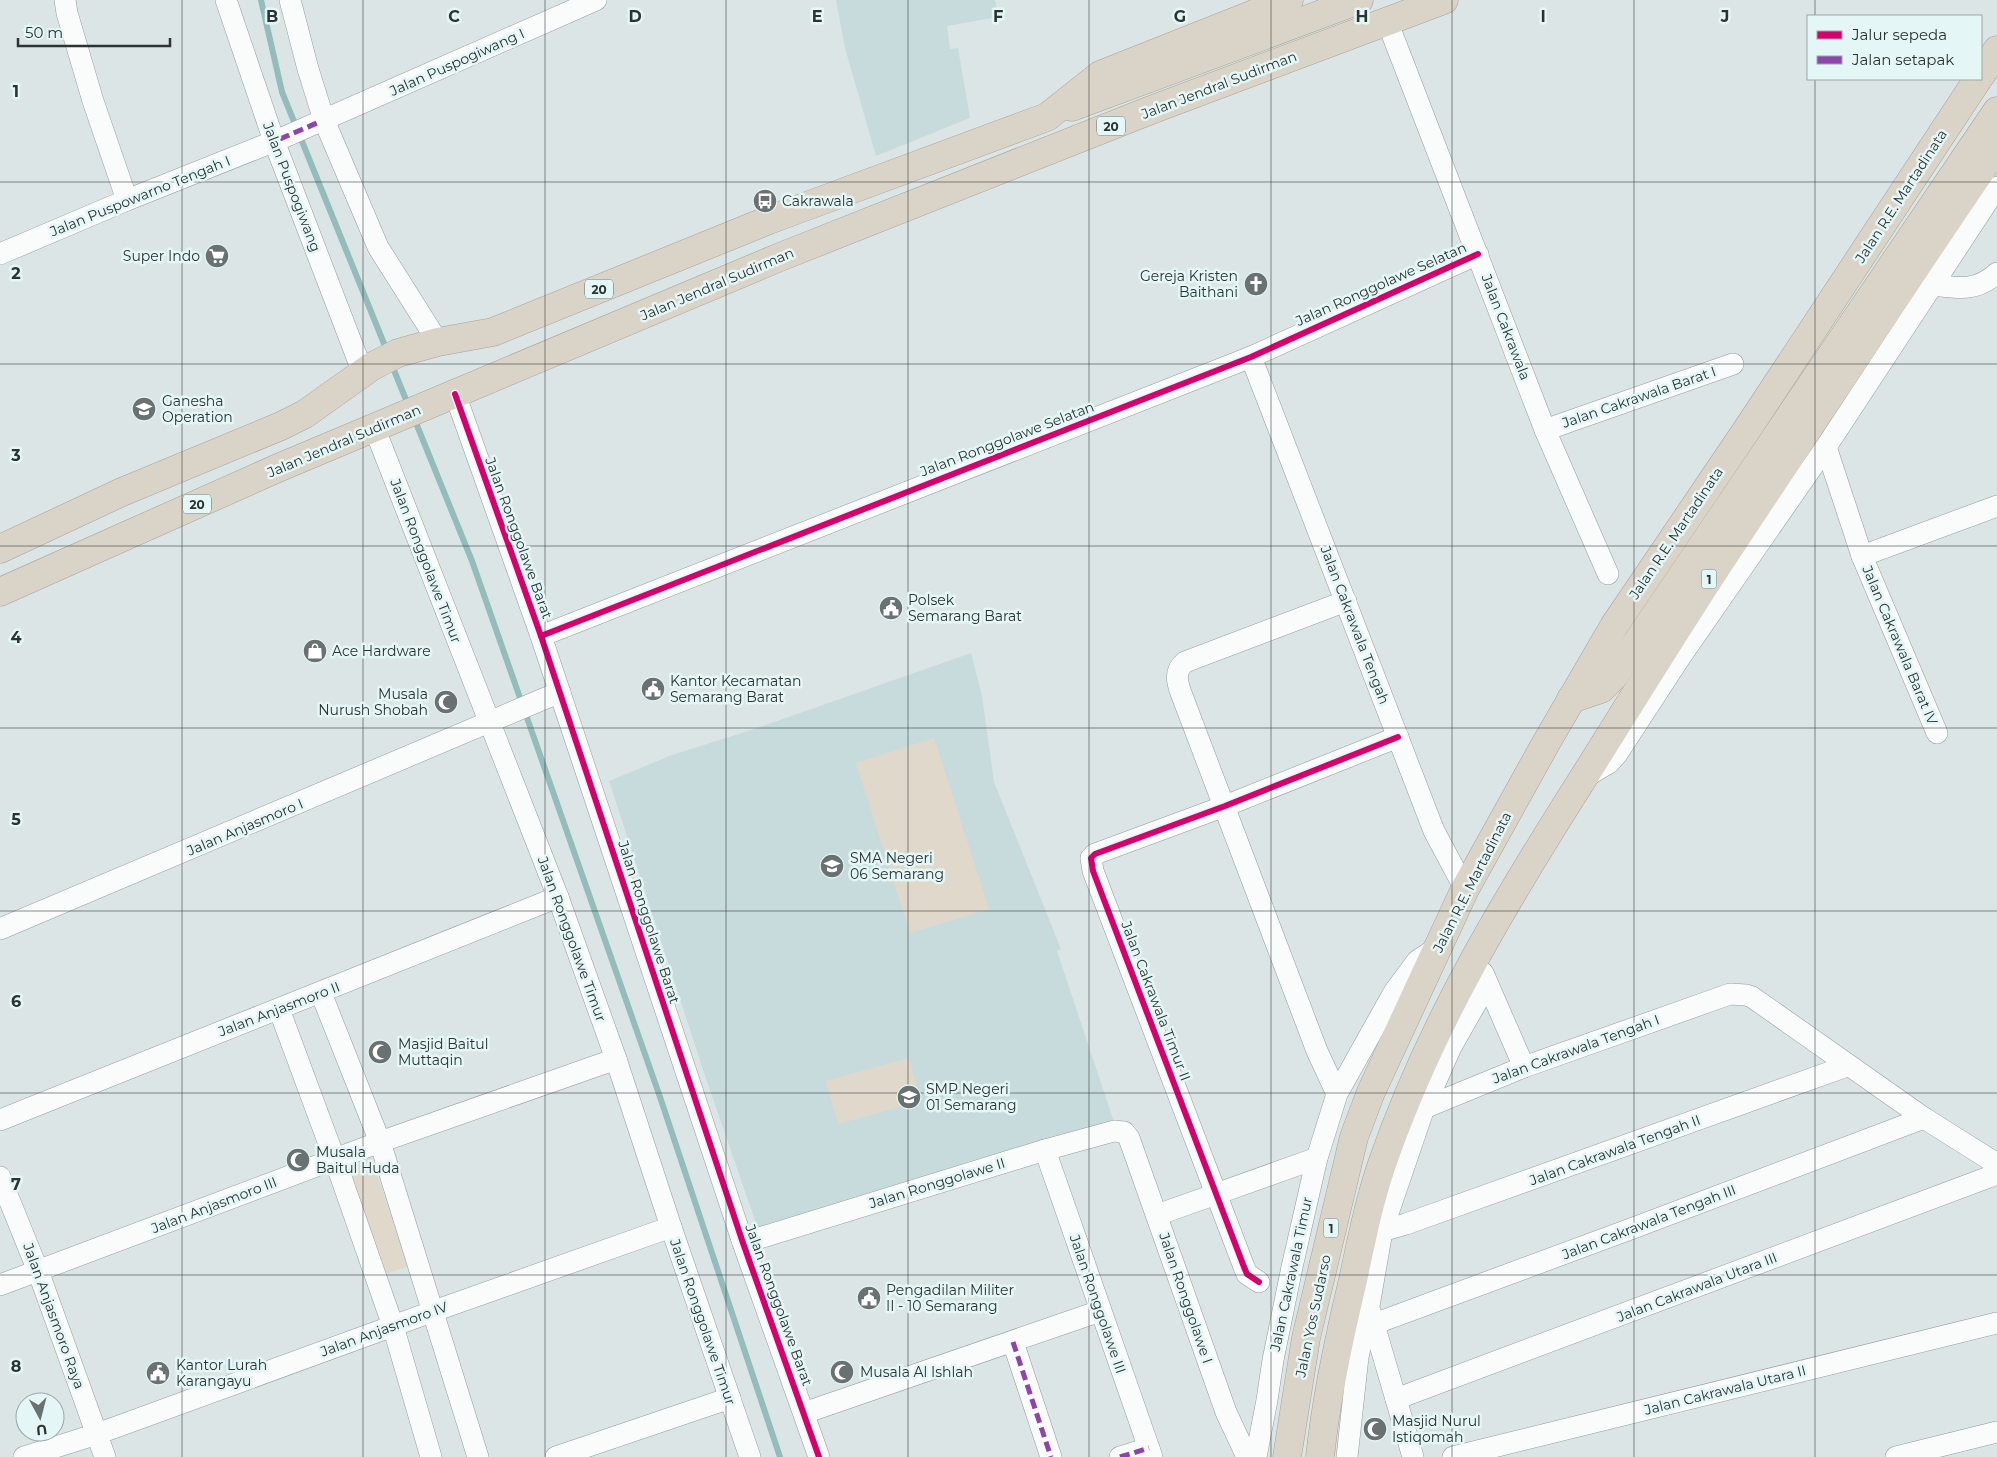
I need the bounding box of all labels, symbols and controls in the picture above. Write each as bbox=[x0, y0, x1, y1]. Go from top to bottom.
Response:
text: B bbox=[266, 7, 278, 26]
text: C bbox=[448, 7, 460, 26]
text: D bbox=[628, 7, 642, 26]
text: E bbox=[812, 7, 822, 26]
text: F bbox=[993, 7, 1003, 26]
text: G bbox=[1174, 7, 1186, 26]
text: H bbox=[1356, 7, 1368, 26]
text: I bbox=[1540, 7, 1546, 26]
text: J bbox=[1720, 7, 1729, 26]
scale bar bbox=[18, 15, 170, 47]
legend bbox=[1807, 15, 1982, 80]
text: 50 m bbox=[25, 23, 63, 42]
street label: Jalan Puspogiwang I bbox=[386, 24, 527, 100]
text: Jalur sepeda bbox=[1851, 25, 1947, 44]
street label: Jalan Jendral Sudirman bbox=[1138, 47, 1299, 123]
text: Jalan setapak bbox=[1851, 50, 1954, 69]
text: 1 bbox=[13, 82, 19, 101]
road number: 20 bbox=[1097, 116, 1125, 136]
street label: Jalan Puspogiwang bbox=[259, 119, 325, 255]
street label: Jalan R.E. Martadinata bbox=[1851, 126, 1951, 267]
street label: Jalan Puspowarno Tengah I bbox=[46, 152, 233, 241]
bus stop icon: Cakrawala bbox=[752, 188, 778, 214]
place label: Cakrawala bbox=[782, 192, 854, 210]
street label: Jalan Ronggolawe Selatan bbox=[1292, 238, 1469, 330]
supermarket icon: Super Indo bbox=[204, 243, 230, 269]
street label: Jalan Jendral Sudirman bbox=[637, 243, 796, 325]
place label: Super Indo bbox=[123, 247, 200, 265]
text: 2 bbox=[11, 264, 21, 283]
place label: Gereja Kristen Baithani bbox=[1140, 267, 1238, 301]
street label: Jalan Cakrawala bbox=[1477, 270, 1535, 383]
church icon: Gereja Kristen Baithani bbox=[1243, 271, 1269, 297]
road number: 20 bbox=[585, 280, 613, 298]
street label: Jalan Cakrawala Barat I bbox=[1559, 362, 1718, 432]
place label: Ganesha Operation bbox=[162, 392, 233, 426]
school or university icon: Ganesha Operation bbox=[131, 396, 157, 422]
street label: Jalan Ronggolawe Selatan bbox=[916, 397, 1097, 481]
street label: Jalan Jendral Sudirman bbox=[264, 400, 423, 482]
text: 3 bbox=[10, 446, 21, 465]
street label: Jalan Ronggolawe Barat bbox=[481, 454, 557, 622]
street label: Jalan R.E. Martadinata bbox=[1625, 464, 1727, 603]
street label: Jalan Ronggolawe Timur bbox=[386, 475, 466, 646]
road number: 20 bbox=[183, 494, 211, 514]
street label: Jalan Cakrawala Tengah bbox=[1316, 542, 1394, 707]
street label: Jalan Cakrawala Barat IV bbox=[1858, 562, 1942, 728]
road number: 1 bbox=[1702, 570, 1716, 588]
place label: Polsek Semarang Barat bbox=[908, 591, 1022, 625]
public building icon: Polsek Semarang Barat bbox=[878, 595, 904, 621]
text: 4 bbox=[10, 628, 22, 647]
shop icon: Ace Hardware bbox=[302, 638, 328, 664]
place label: Ace Hardware bbox=[332, 642, 431, 660]
place label: Kantor Kecamatan Semarang Barat bbox=[670, 672, 801, 706]
public building icon: Kantor Kecamatan Semarang Barat bbox=[640, 676, 666, 702]
place label: Musala Nurush Shobah bbox=[318, 685, 428, 719]
mosque icon: Musala Nurush Shobah bbox=[433, 689, 459, 715]
street label: Jalan Anjasmoro I bbox=[183, 794, 306, 860]
street label: Jalan R.E. Martadinata bbox=[1428, 809, 1515, 956]
text: 5 bbox=[11, 810, 21, 829]
street label: Jalan Ronggolawe Barat bbox=[614, 837, 684, 1006]
place label: SMA Negeri 06 Semarang bbox=[850, 849, 944, 883]
street label: Jalan Ronggolawe Timur bbox=[533, 853, 610, 1024]
school or university icon: SMA Negeri 06 Semarang bbox=[819, 853, 845, 879]
street label: Jalan Cakrawala Timur II bbox=[1117, 918, 1195, 1083]
street label: Jalan Anjasmoro II bbox=[215, 978, 342, 1041]
text: 6 bbox=[11, 992, 21, 1011]
street label: Jalan Cakrawala Tengah I bbox=[1489, 1010, 1662, 1088]
place label: Masjid Baitul Muttaqin bbox=[398, 1035, 489, 1069]
mosque icon: Masjid Baitul Muttaqin bbox=[367, 1039, 393, 1065]
place label: SMP Negeri 01 Semarang bbox=[926, 1080, 1017, 1114]
school or university icon: SMP Negeri 01 Semarang bbox=[896, 1084, 922, 1110]
street label: Jalan Cakrawala Tengah II bbox=[1526, 1111, 1703, 1190]
place label: Musala Baitul Huda bbox=[316, 1143, 400, 1177]
mosque icon: Musala Baitul Huda bbox=[285, 1147, 311, 1173]
street label: Jalan Ronggolawe II bbox=[866, 1154, 1007, 1213]
street label: Jalan Anjasmoro III bbox=[148, 1173, 279, 1238]
text: 7 bbox=[11, 1175, 21, 1194]
street label: Jalan Cakrawala Tengah III bbox=[1559, 1180, 1738, 1264]
street label: Jalan Cakrawala Timur bbox=[1266, 1195, 1316, 1354]
road number: 1 bbox=[1324, 1218, 1338, 1238]
street label: Jalan Ronggolawe Barat bbox=[741, 1221, 817, 1389]
street label: Jalan Ronggolawe I bbox=[1155, 1229, 1217, 1366]
street label: Jalan Ronggolawe III bbox=[1065, 1231, 1130, 1376]
street label: Jalan Ronggolawe Timur bbox=[666, 1236, 740, 1408]
street label: Jalan Anjasmoro Raya bbox=[19, 1240, 89, 1391]
street label: Jalan Cakrawala Utara III bbox=[1613, 1248, 1780, 1326]
street label: Jalan Yos Sudarso bbox=[1291, 1253, 1335, 1380]
place label: Pengadilan Militer II - 10 Semarang bbox=[886, 1281, 1014, 1315]
public building icon: Pengadilan Militer II - 10 Semarang bbox=[856, 1285, 882, 1311]
street label: Jalan Anjasmoro IV bbox=[317, 1298, 450, 1361]
place label: Kantor Lurah Karangayu bbox=[176, 1356, 267, 1390]
text: 8 bbox=[11, 1357, 21, 1376]
mosque icon: Musala Al Ishlah bbox=[829, 1359, 855, 1385]
public building icon: Kantor Lurah Karangayu bbox=[145, 1360, 171, 1386]
street label: Jalan Cakrawala Utara II bbox=[1641, 1361, 1808, 1419]
place label: Musala Al Ishlah bbox=[860, 1363, 973, 1381]
north arrow bbox=[15, 1392, 65, 1442]
place label: Masjid Nurul Istiqomah bbox=[1392, 1412, 1481, 1446]
mosque icon: Masjid Nurul Istiqomah bbox=[1362, 1416, 1388, 1442]
text: U bbox=[35, 1420, 48, 1440]

